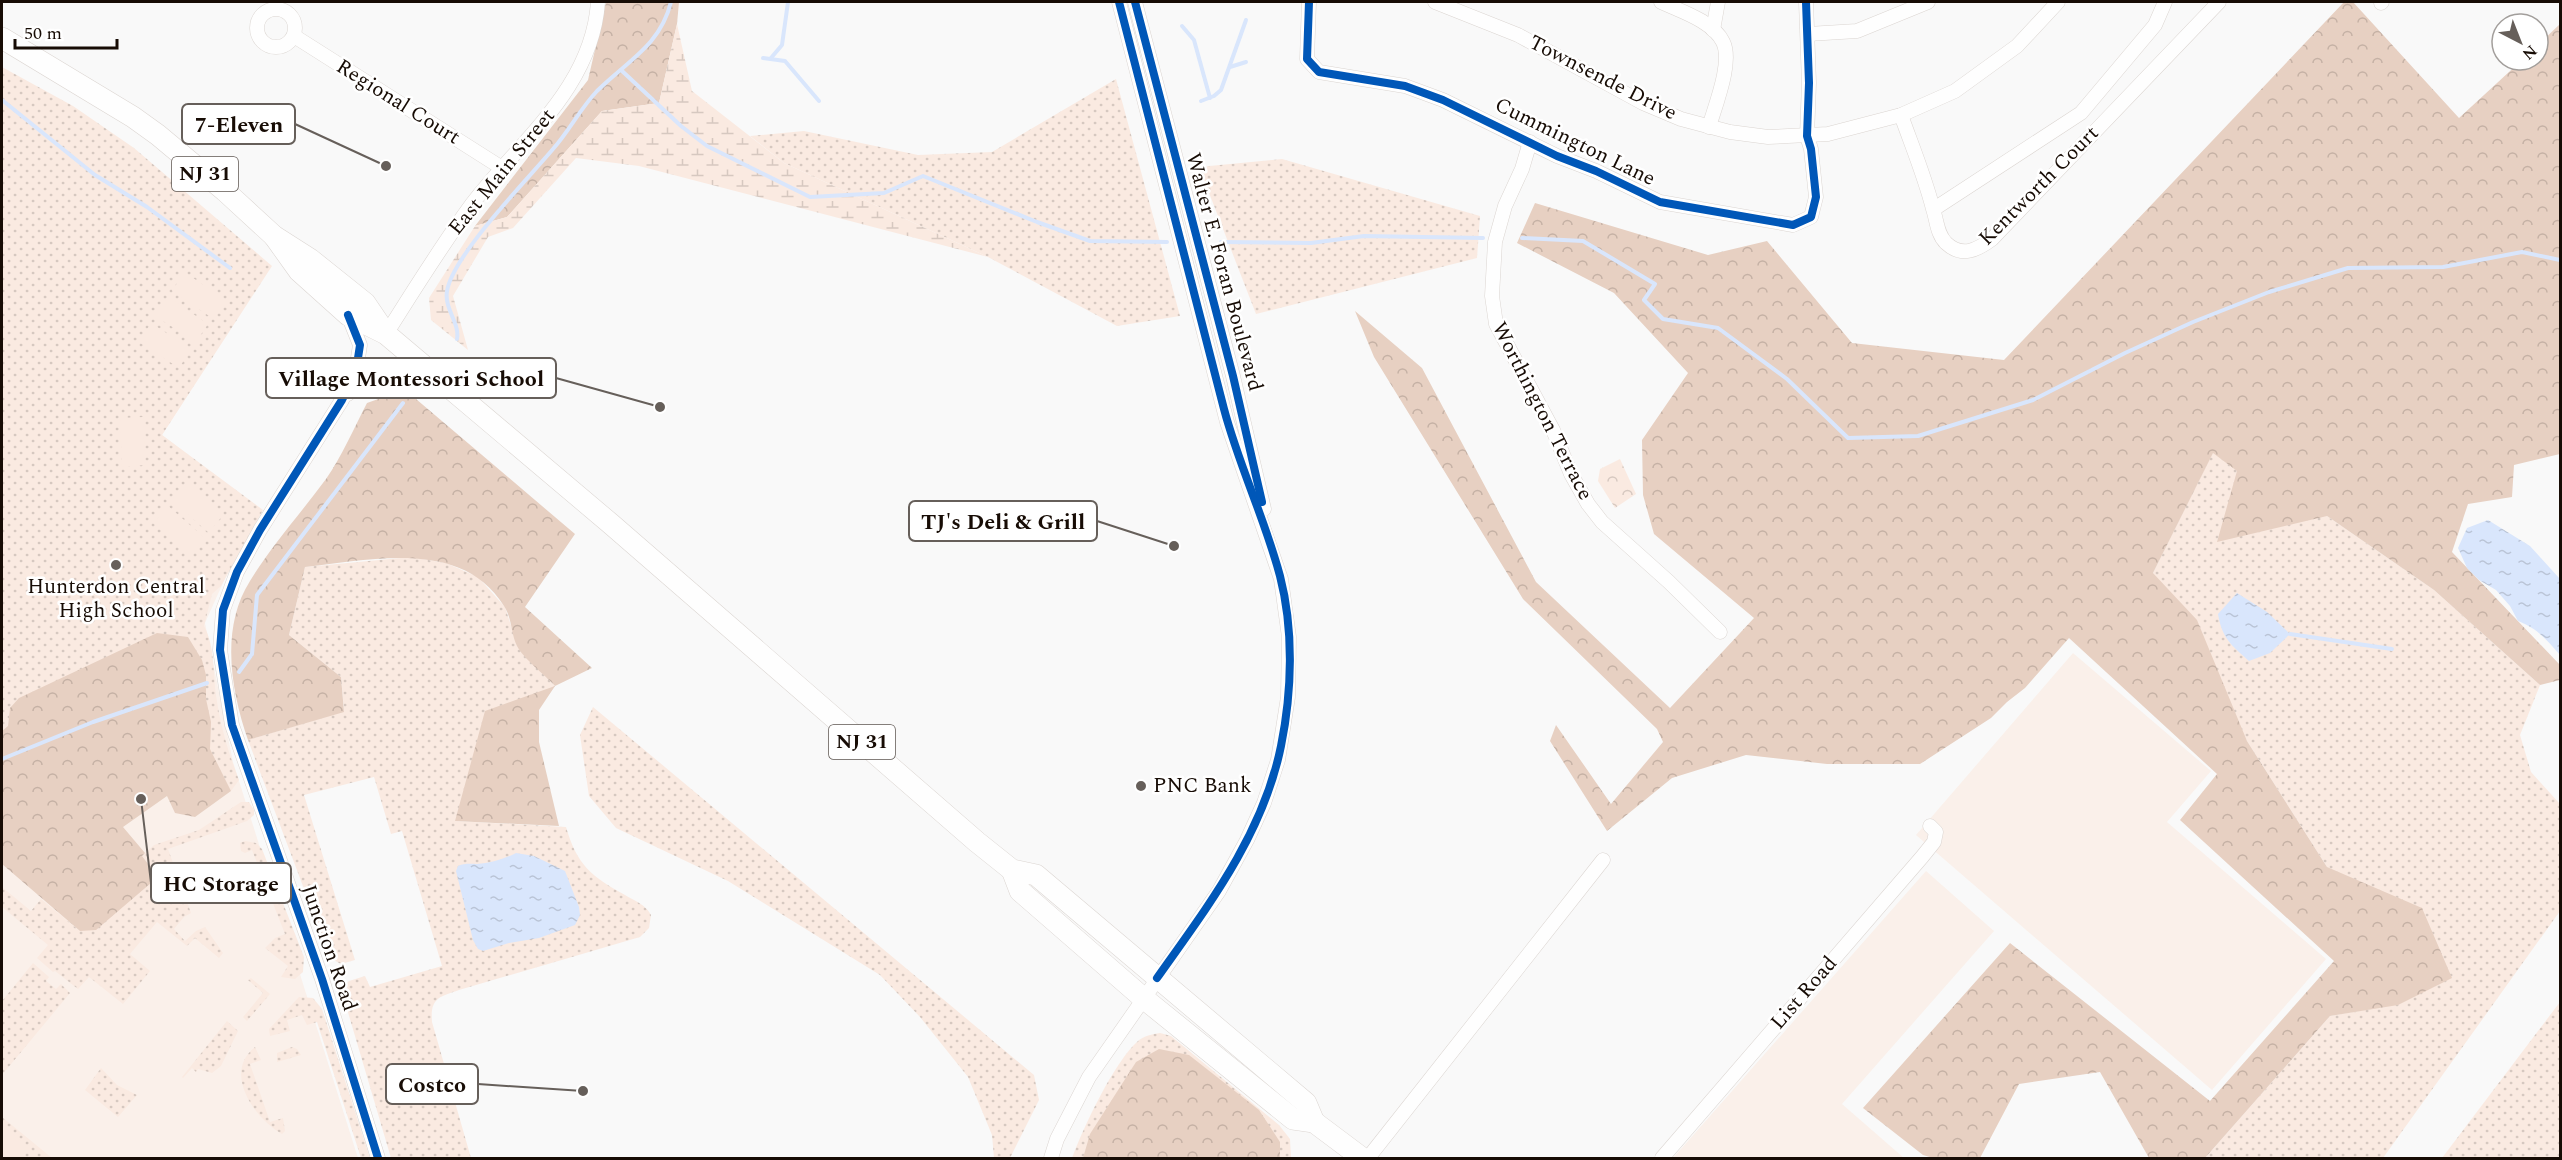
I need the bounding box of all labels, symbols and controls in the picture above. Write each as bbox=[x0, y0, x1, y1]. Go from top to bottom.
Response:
scale bar bbox=[15, 12, 117, 50]
north arrow bbox=[2490, 12, 2550, 72]
text: 50 m bbox=[24, 20, 62, 47]
street label: Townsende Drive bbox=[1523, 27, 1683, 129]
text: N bbox=[2516, 39, 2542, 66]
street label: Regional Court bbox=[330, 51, 466, 153]
street label: Cummington Lane bbox=[1489, 89, 1661, 195]
street label: East Main Street bbox=[441, 102, 563, 242]
callout: 7-Eleven bbox=[182, 104, 295, 144]
text: 7-Eleven bbox=[195, 109, 284, 142]
street label: Kentworth Court bbox=[1971, 118, 2107, 254]
street label: Walter E. Foran Boulevard bbox=[1177, 149, 1271, 395]
road number: NJ 31 bbox=[172, 157, 238, 191]
street label: Worthington Terrace bbox=[1483, 316, 1601, 506]
callout: Village Montessori School bbox=[266, 358, 556, 398]
text: Village Montessori School bbox=[278, 363, 544, 396]
callout: TJ's Deli & Grill bbox=[909, 501, 1097, 541]
text: TJ's Deli & Grill bbox=[921, 506, 1085, 539]
marker: Hunterdon Central High School bbox=[109, 558, 123, 572]
place label: Hunterdon Central High School bbox=[27, 571, 205, 627]
road number: NJ 31 bbox=[829, 725, 895, 759]
place label: PNC Bank bbox=[1153, 770, 1252, 802]
marker: PNC Bank bbox=[1134, 779, 1148, 793]
callout: HC Storage bbox=[151, 863, 291, 903]
text: HC Storage bbox=[163, 868, 279, 901]
street label: Junction Road bbox=[292, 880, 366, 1016]
street label: List Road bbox=[1763, 949, 1845, 1037]
callout: Costco bbox=[386, 1064, 478, 1104]
text: Costco bbox=[398, 1069, 466, 1102]

